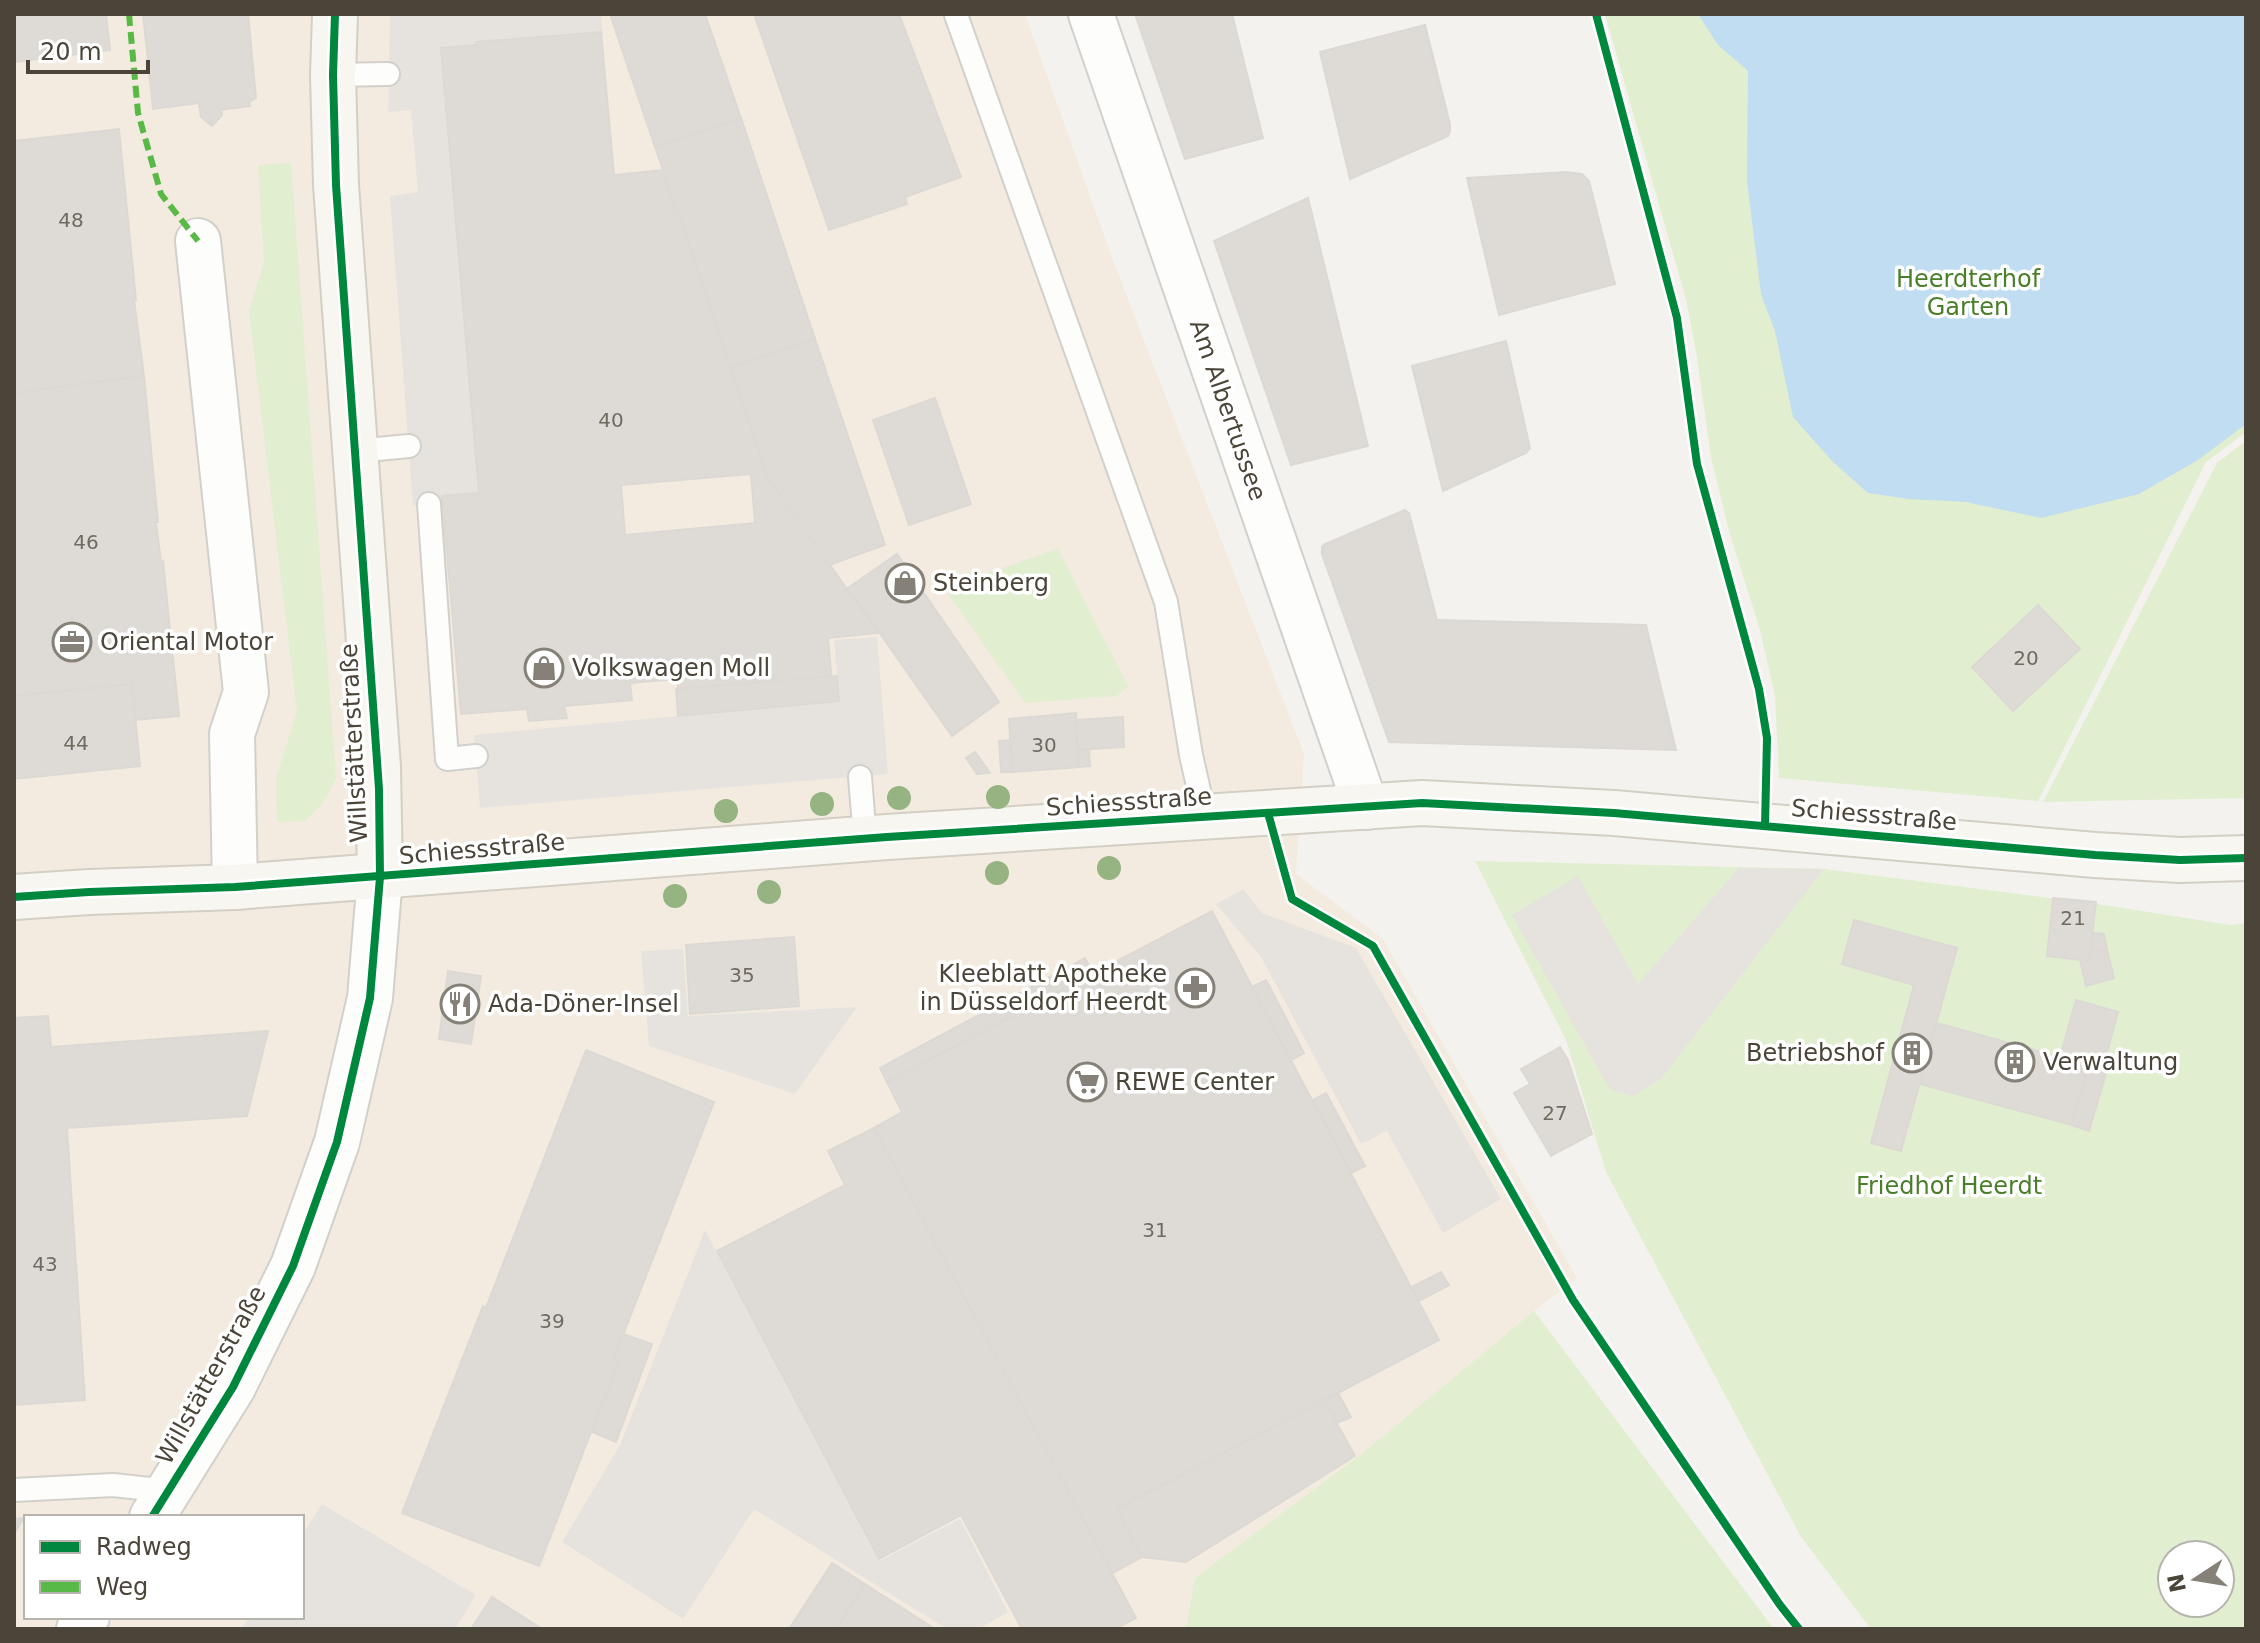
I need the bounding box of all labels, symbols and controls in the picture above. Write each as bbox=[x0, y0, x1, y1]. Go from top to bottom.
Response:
scale bar bbox=[28, 24, 148, 74]
text: 20 m bbox=[40, 38, 102, 66]
house number: 48 bbox=[58, 208, 84, 232]
park label: Heerdterhof Garten bbox=[1896, 265, 2041, 321]
street label: Am Albertussee bbox=[1184, 316, 1272, 504]
house number: 40 bbox=[598, 408, 624, 432]
house number: 46 bbox=[73, 530, 99, 554]
shop icon: Steinberg bbox=[884, 562, 926, 604]
place label: Steinberg bbox=[933, 569, 1049, 597]
office icon: Oriental Motor bbox=[51, 621, 93, 663]
place label: Oriental Motor bbox=[100, 628, 273, 656]
street label: Willstätterstraße bbox=[335, 643, 373, 843]
house number: 20 bbox=[2013, 646, 2039, 670]
shop icon: Volkswagen Moll bbox=[523, 647, 565, 689]
place label: Volkswagen Moll bbox=[572, 654, 770, 682]
house number: 44 bbox=[63, 731, 89, 755]
house number: 30 bbox=[1031, 733, 1057, 757]
street label: Schiessstraße bbox=[1045, 782, 1213, 822]
street label: Schiessstraße bbox=[1790, 794, 1958, 836]
street label: Schiessstraße bbox=[398, 828, 566, 870]
house number: 21 bbox=[2060, 906, 2086, 930]
place label: Kleeblatt Apotheke in Düsseldorf Heerdt bbox=[920, 960, 1167, 1016]
house number: 35 bbox=[729, 963, 755, 987]
pharmacy icon: Kleeblatt Apotheke in Düsseldorf Heerdt bbox=[1174, 967, 1216, 1009]
restaurant icon: Ada-Döner-Insel bbox=[439, 983, 481, 1025]
place label: Ada-Döner-Insel bbox=[488, 990, 679, 1018]
building icon: Betriebshof bbox=[1891, 1032, 1933, 1074]
place label: Betriebshof bbox=[1746, 1039, 1885, 1067]
building icon: Verwaltung bbox=[1994, 1041, 2036, 1083]
place label: Verwaltung bbox=[2043, 1048, 2178, 1076]
supermarket icon: REWE Center bbox=[1066, 1061, 1108, 1103]
place label: REWE Center bbox=[1115, 1068, 1274, 1096]
house number: 27 bbox=[1542, 1101, 1568, 1125]
park label: Friedhof Heerdt bbox=[1856, 1172, 2042, 1200]
house number: 31 bbox=[1142, 1218, 1168, 1242]
house number: 43 bbox=[32, 1252, 58, 1276]
street label: Willstätterstraße bbox=[150, 1281, 272, 1469]
house number: 39 bbox=[539, 1309, 565, 1333]
legend bbox=[24, 1515, 304, 1619]
text: Radweg bbox=[96, 1533, 192, 1561]
north arrow bbox=[2156, 1539, 2236, 1619]
text: N bbox=[2163, 1571, 2191, 1595]
text: Weg bbox=[96, 1573, 148, 1601]

